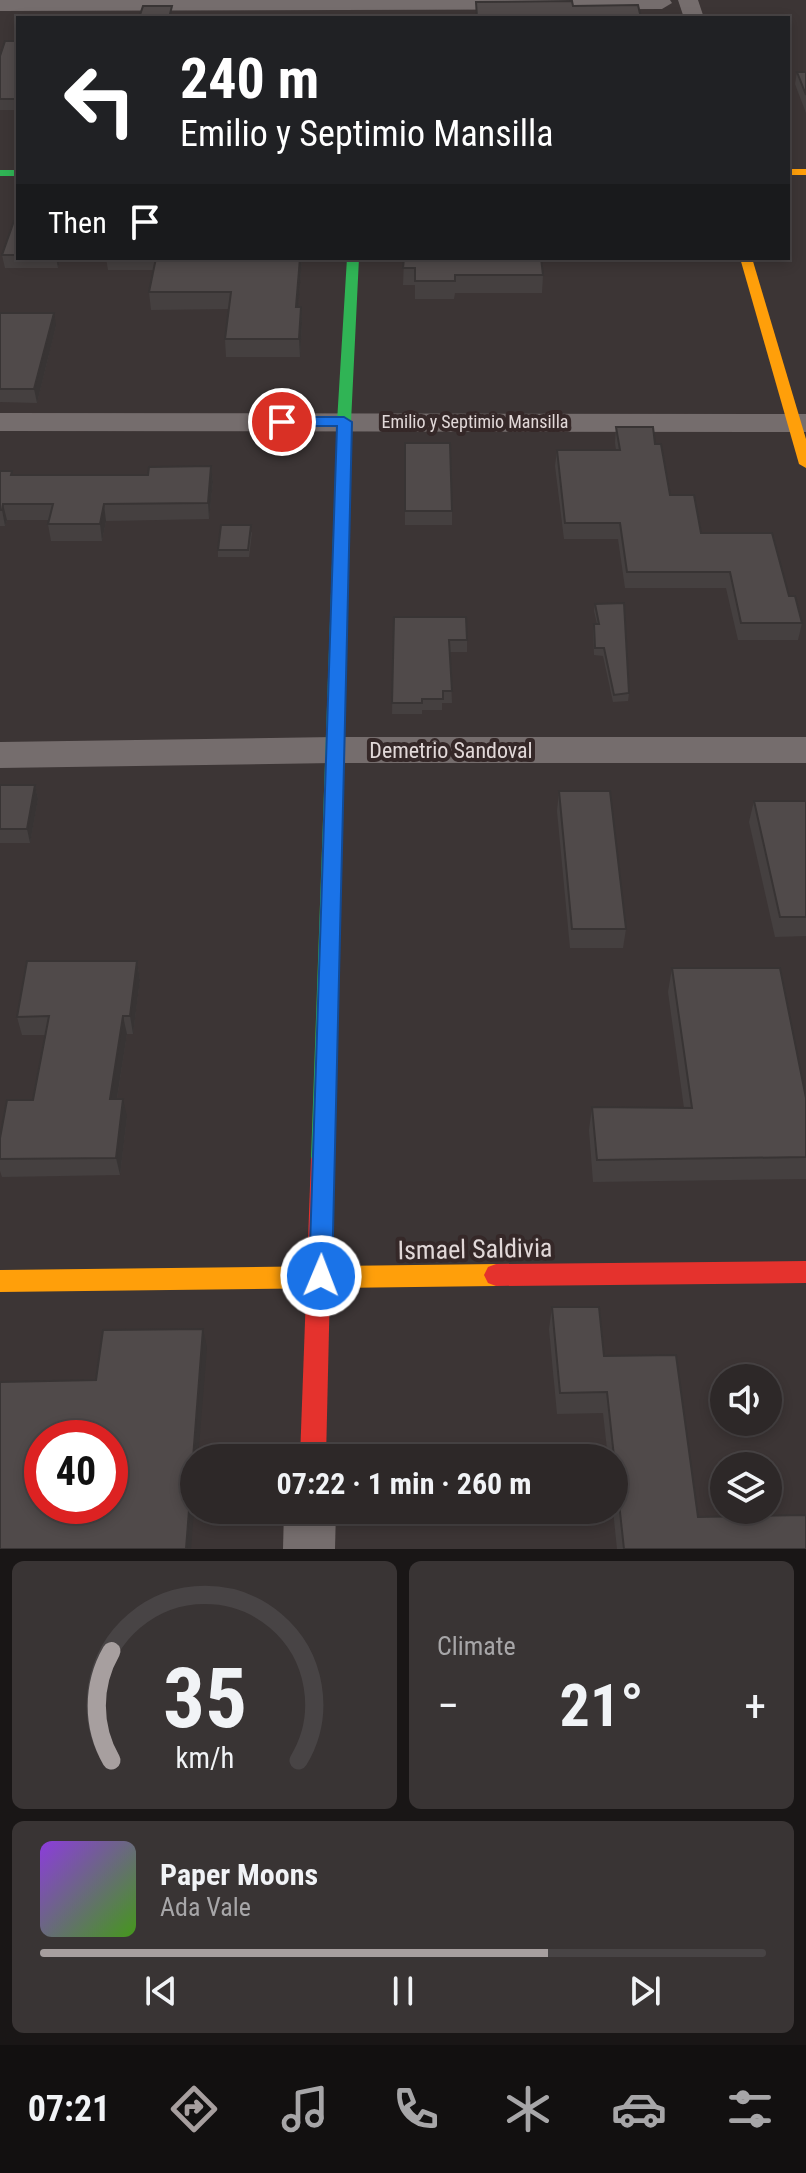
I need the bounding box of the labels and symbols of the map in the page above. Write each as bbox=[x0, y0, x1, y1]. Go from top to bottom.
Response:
pin bbox=[248, 388, 316, 456]
street label: Emilio y Septimio Mansilla bbox=[382, 411, 568, 432]
street label: Demetrio Sandoval bbox=[369, 738, 533, 763]
street label: Ismael Saldivia bbox=[397, 1233, 553, 1265]
position arrow bbox=[279, 1234, 363, 1318]
speed limit sign: 40 bbox=[24, 1420, 128, 1524]

